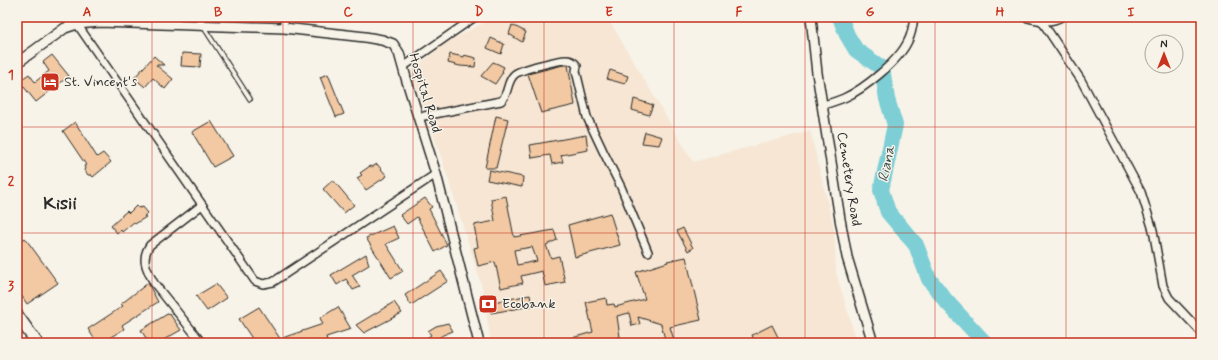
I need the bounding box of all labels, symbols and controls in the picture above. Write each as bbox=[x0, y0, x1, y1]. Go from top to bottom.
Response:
text: A bbox=[83, 4, 91, 21]
text: B bbox=[214, 4, 223, 21]
text: C bbox=[343, 4, 353, 21]
text: D bbox=[475, 4, 484, 21]
text: E bbox=[605, 4, 613, 21]
text: F bbox=[736, 4, 743, 21]
text: G bbox=[866, 4, 875, 21]
text: H bbox=[996, 4, 1005, 21]
text: I bbox=[1128, 4, 1135, 21]
north arrow bbox=[1144, 34, 1184, 74]
text: N bbox=[1160, 38, 1168, 52]
street label: Hospital Road bbox=[404, 51, 446, 135]
text: 1 bbox=[8, 67, 14, 84]
hotel icon: St. Vincent's bbox=[39, 71, 61, 93]
place label: St. Vincent's bbox=[64, 73, 137, 91]
street label: Cemetery Road bbox=[833, 131, 865, 227]
water label: Riana bbox=[873, 143, 901, 184]
text: 2 bbox=[8, 173, 15, 190]
district label: Kisii bbox=[43, 192, 77, 216]
text: 3 bbox=[8, 278, 14, 295]
bank icon: Ecobank bbox=[477, 293, 499, 315]
place label: Ecobank bbox=[502, 295, 556, 313]

